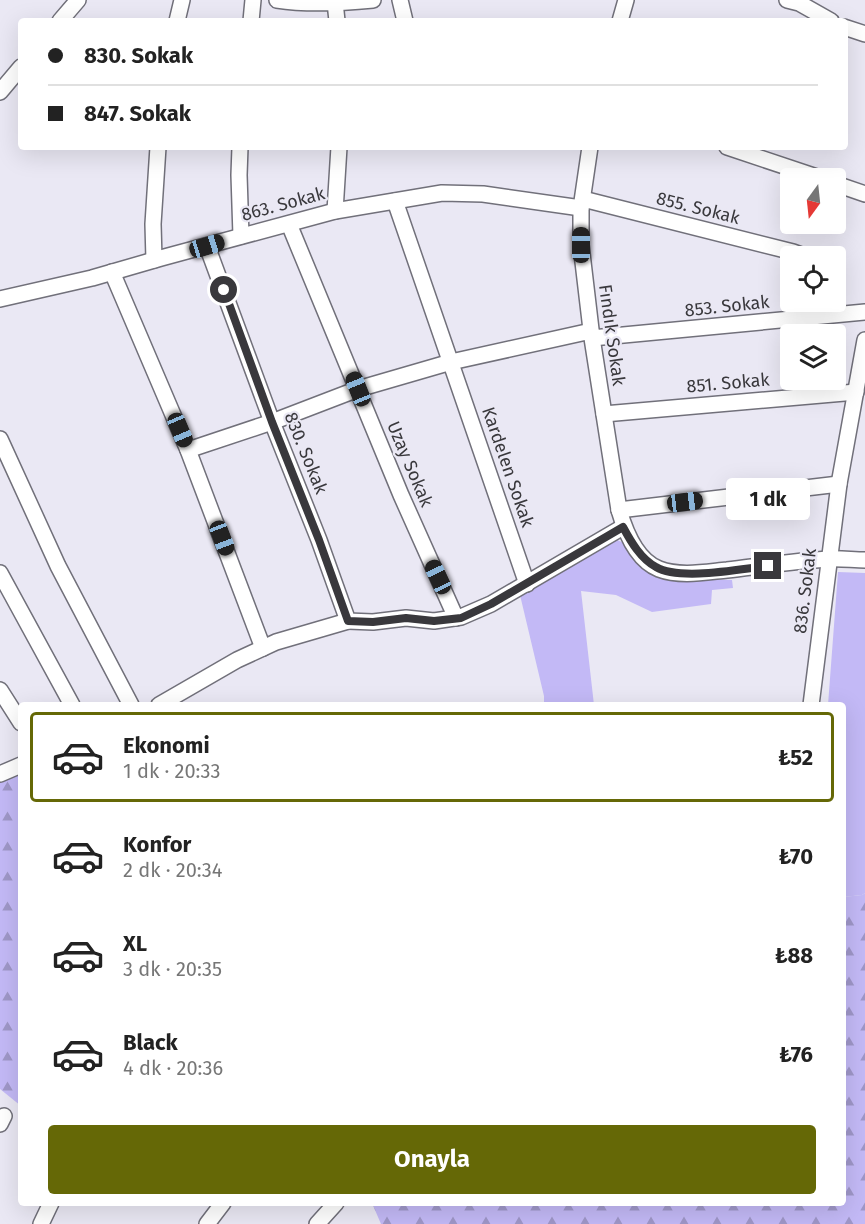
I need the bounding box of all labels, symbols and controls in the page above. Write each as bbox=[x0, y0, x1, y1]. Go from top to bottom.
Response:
text: 830. Sokak bbox=[84, 42, 193, 69]
text: 847. Sokak bbox=[84, 100, 191, 127]
north arrow bbox=[780, 168, 846, 234]
map controls bbox=[780, 168, 846, 390]
street label: 863. Sokak bbox=[239, 182, 328, 226]
street label: 855. Sokak bbox=[654, 187, 743, 229]
car bbox=[572, 227, 590, 263]
car bbox=[187, 232, 227, 260]
button: locate bbox=[780, 246, 846, 312]
route start bbox=[210, 276, 237, 303]
street label: Fındık Sokak bbox=[594, 283, 630, 388]
street label: 853. Sokak bbox=[683, 291, 771, 321]
button: layers bbox=[780, 324, 846, 390]
street label: 851. Sokak bbox=[686, 368, 771, 398]
car bbox=[343, 369, 373, 409]
street label: Kardelen Sokak bbox=[477, 404, 539, 531]
street label: 830. Sokak bbox=[280, 409, 333, 498]
car bbox=[165, 410, 195, 450]
street label: Uzay Sokak bbox=[382, 418, 438, 511]
callout: 1 dk bbox=[726, 479, 810, 521]
text: 1 dk bbox=[749, 487, 787, 511]
car bbox=[666, 491, 704, 513]
car bbox=[207, 518, 237, 558]
street label: 836. Sokak bbox=[789, 546, 821, 635]
route end bbox=[754, 552, 781, 579]
car bbox=[422, 557, 454, 597]
icon: car bbox=[51, 730, 105, 784]
text: Ekonomi bbox=[123, 732, 210, 759]
text: ₺52 bbox=[778, 744, 813, 771]
text: 1 dk · 20:33 bbox=[123, 759, 221, 783]
icon: car bbox=[51, 829, 105, 883]
text: Konfor bbox=[123, 831, 191, 858]
text: ₺70 bbox=[779, 843, 813, 870]
text: 2 dk · 20:34 bbox=[123, 858, 222, 882]
icon: car bbox=[51, 928, 105, 982]
text: XL bbox=[123, 930, 147, 957]
text: ₺88 bbox=[775, 942, 813, 969]
text: 3 dk · 20:35 bbox=[123, 957, 222, 981]
icon: car bbox=[51, 1027, 105, 1081]
text: Black bbox=[123, 1029, 178, 1056]
text: ₺76 bbox=[779, 1041, 813, 1068]
text: 4 dk · 20:36 bbox=[123, 1056, 223, 1080]
button: Onayla bbox=[48, 1125, 816, 1194]

